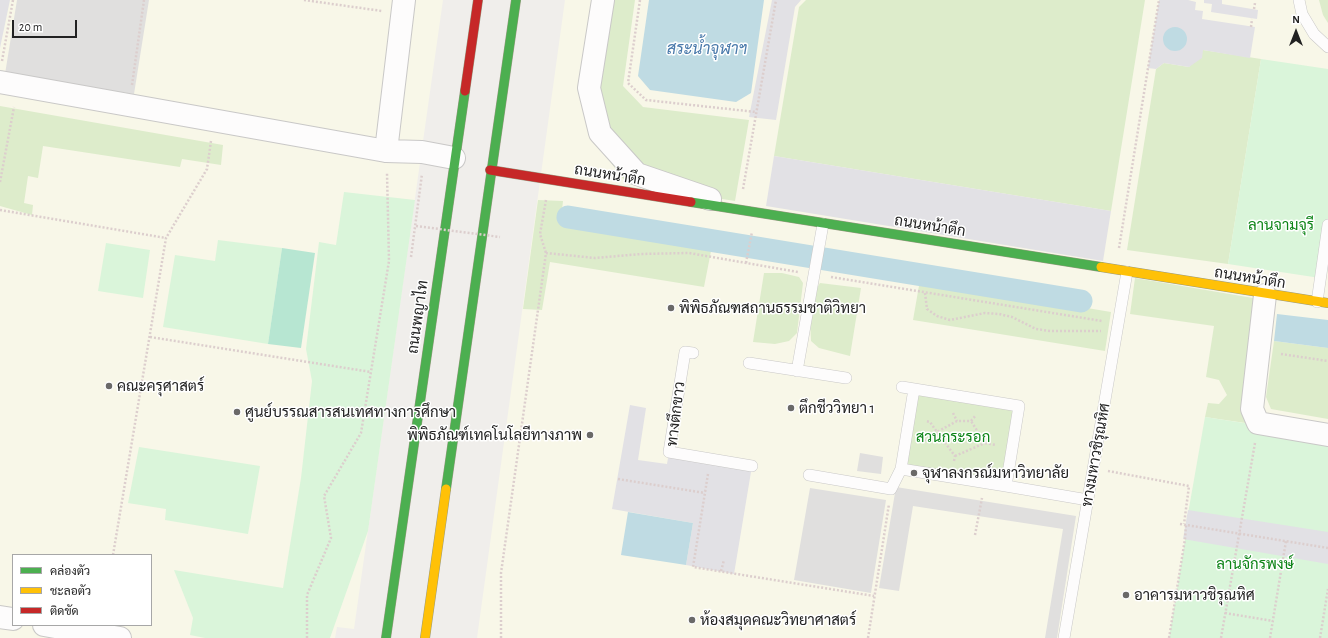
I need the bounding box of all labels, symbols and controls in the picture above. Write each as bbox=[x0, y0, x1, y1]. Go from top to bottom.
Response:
scale bar bbox=[14, 12, 79, 38]
north arrow bbox=[1276, 12, 1316, 52]
text: N bbox=[1292, 14, 1300, 25]
text: 20 m bbox=[19, 21, 42, 33]
water label: สระน้ำจุฬาฯ bbox=[667, 39, 747, 59]
street label: ถนนหน้าตึก bbox=[573, 160, 647, 190]
street label: ถนนหน้าตึก bbox=[893, 211, 967, 241]
park label: ลานจามจุรี bbox=[1248, 216, 1314, 234]
street label: ถนนหน้าตึก bbox=[1213, 263, 1287, 293]
street label: ถนนพญาไท bbox=[404, 279, 432, 355]
place label: พิพิธภัณฑสถานธรรมชาติวิทยา bbox=[679, 299, 866, 317]
marker: พิพิธภัณฑสถานธรรมชาติวิทยา bbox=[666, 303, 676, 313]
place label: คณะครุศาสตร์ bbox=[117, 377, 204, 395]
street label: ทางตึกขาว bbox=[663, 380, 689, 448]
marker: คณะครุศาสตร์ bbox=[104, 381, 114, 391]
place label: ตึกชีววิทยา 1 bbox=[799, 399, 875, 417]
street label: ทางมหาวชิรุณหิศ bbox=[1078, 402, 1114, 508]
place label: ศูนย์บรรณสารสนเทศทางการศึกษา bbox=[245, 403, 456, 421]
marker: ตึกชีววิทยา 1 bbox=[786, 403, 796, 413]
marker: ศูนย์บรรณสารสนเทศทางการศึกษา bbox=[232, 407, 242, 417]
place label: พิพิธภัณฑ์เทคโนโลยีทางภาพ bbox=[407, 426, 582, 444]
park label: สวนกระรอก bbox=[916, 428, 990, 446]
marker: พิพิธภัณฑ์เทคโนโลยีทางภาพ bbox=[585, 430, 595, 440]
place label: จุฬาลงกรณ์มหาวิทยาลัย bbox=[922, 464, 1069, 482]
marker: จุฬาลงกรณ์มหาวิทยาลัย bbox=[909, 468, 919, 478]
legend bbox=[12, 554, 152, 626]
park label: ลานจักรพงษ์ bbox=[1216, 555, 1294, 573]
text: คล่องตัว bbox=[50, 565, 90, 577]
text: ชะลอตัว bbox=[50, 585, 91, 597]
place label: อาคารมหาวชิรุณหิศ bbox=[1134, 586, 1255, 604]
marker: อาคารมหาวชิรุณหิศ bbox=[1121, 590, 1131, 600]
text: ติดขัด bbox=[50, 605, 79, 617]
place label: ห้องสมุดคณะวิทยาศาสตร์ bbox=[700, 611, 856, 629]
marker: ห้องสมุดคณะวิทยาศาสตร์ bbox=[687, 615, 697, 625]

